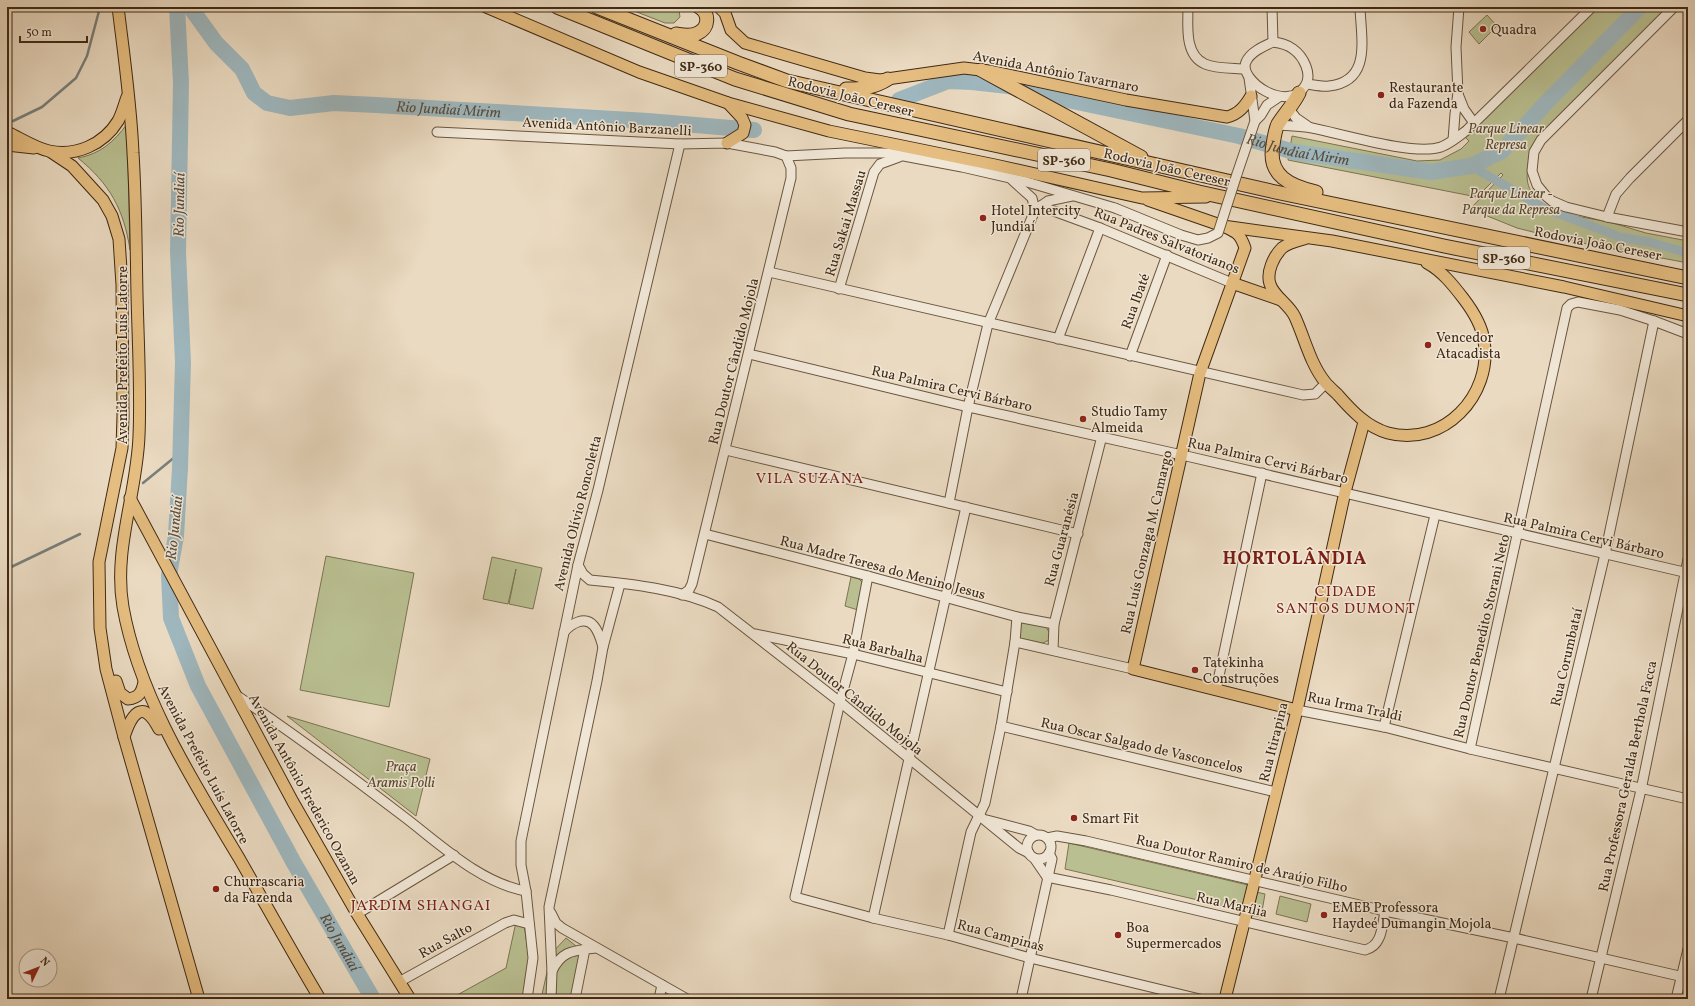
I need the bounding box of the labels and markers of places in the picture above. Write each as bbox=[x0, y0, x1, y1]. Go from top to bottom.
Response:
place label: Quadra bbox=[1491, 21, 1537, 40]
marker: Quadra bbox=[1478, 24, 1488, 34]
place label: Restaurante da Fazenda bbox=[1389, 79, 1464, 114]
marker: Restaurante da Fazenda bbox=[1376, 90, 1386, 100]
place label: Hotel Intercity Jundiaí bbox=[991, 202, 1081, 237]
marker: Hotel Intercity Jundiaí bbox=[978, 213, 988, 223]
place label: Vencedor Atacadista bbox=[1436, 329, 1501, 364]
marker: Vencedor Atacadista bbox=[1423, 340, 1433, 350]
place label: Studio Tamy Almeida bbox=[1091, 403, 1168, 438]
marker: Studio Tamy Almeida bbox=[1078, 414, 1088, 424]
place label: Tatekinha Construções bbox=[1203, 654, 1279, 689]
marker: Tatekinha Construções bbox=[1190, 665, 1200, 675]
place label: Smart Fit bbox=[1082, 810, 1139, 829]
marker: Smart Fit bbox=[1069, 813, 1079, 823]
place label: Churrascaria da Fazenda bbox=[224, 873, 304, 908]
marker: Churrascaria da Fazenda bbox=[211, 884, 221, 894]
place label: EMEB Professora Haydeé Dumangin Mojola bbox=[1332, 899, 1492, 934]
marker: EMEB Professora Haydeé Dumangin Mojola bbox=[1319, 910, 1329, 920]
place label: Boa Supermercados bbox=[1126, 919, 1222, 954]
marker: Boa Supermercados bbox=[1113, 930, 1123, 940]

